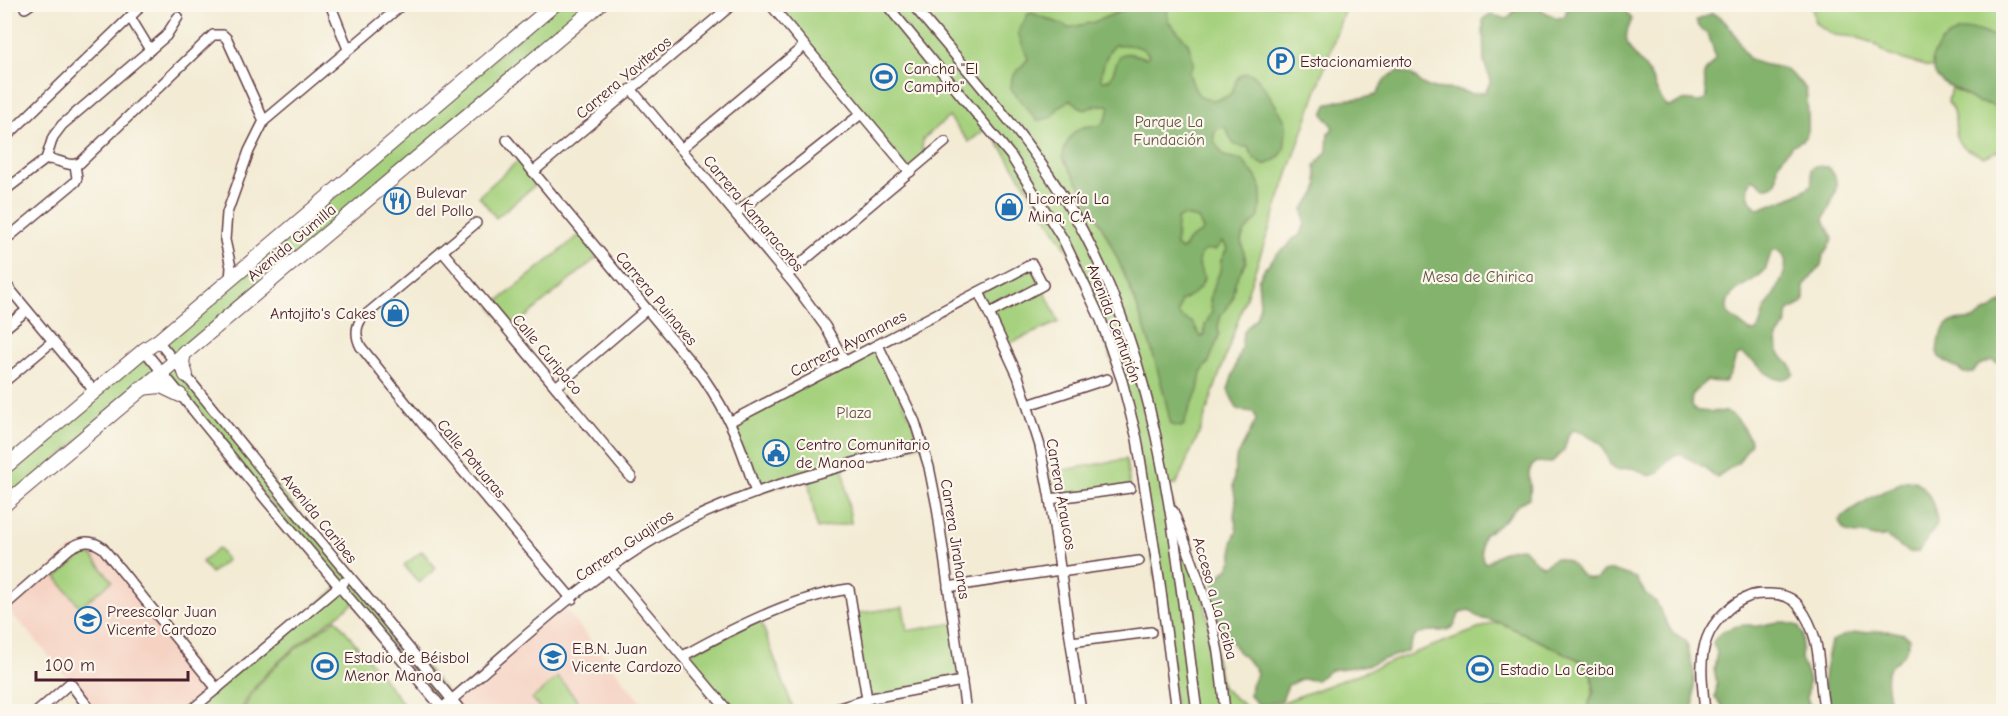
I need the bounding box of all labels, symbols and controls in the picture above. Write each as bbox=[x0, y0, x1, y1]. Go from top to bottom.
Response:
street label: Carrera Yaviteros bbox=[572, 33, 675, 123]
parking icon: Estacionamiento bbox=[1266, 46, 1296, 76]
place label: Estacionamiento bbox=[1300, 53, 1412, 71]
place label: Cancha "El Campito" bbox=[904, 60, 978, 96]
sports icon: Cancha "El Campito" bbox=[869, 62, 899, 92]
park label: Parque La Fundación bbox=[1133, 113, 1205, 149]
street label: Carrera Kamaracotos bbox=[699, 152, 807, 276]
place label: Bulevar del Pollo bbox=[416, 184, 474, 220]
restaurant icon: Bulevar del Pollo bbox=[382, 186, 412, 216]
place label: Licorería La Mina, C.A. bbox=[1028, 190, 1109, 226]
shop icon: Licorería La Mina, C.A. bbox=[994, 192, 1024, 222]
street label: Avenida Gumilla bbox=[244, 201, 340, 285]
street label: Carrera Puinaves bbox=[612, 248, 701, 350]
street label: Avenida Centurión bbox=[1083, 262, 1145, 385]
park label: Mesa de Chirica bbox=[1422, 268, 1534, 286]
shop icon: Antojito's Cakes bbox=[380, 298, 410, 328]
place label: Antojito's Cakes bbox=[270, 305, 376, 323]
street label: Carrera Ayamanes bbox=[788, 307, 910, 381]
street label: Calle Curipaco bbox=[508, 311, 586, 398]
park label: Plaza bbox=[836, 404, 872, 422]
street label: Calle Potuaras bbox=[433, 416, 510, 502]
place label: Centro Comunitario de Manoa bbox=[796, 436, 930, 472]
street label: Carrera Araucos bbox=[1042, 437, 1080, 552]
public building icon: Centro Comunitario de Manoa bbox=[761, 438, 791, 468]
street label: Avenida Caribes bbox=[278, 470, 361, 567]
street label: Carrera Jiraharas bbox=[937, 478, 973, 601]
street label: Carrera Guajiros bbox=[572, 506, 677, 585]
street label: Acceso a La Ceiba bbox=[1189, 535, 1241, 661]
place label: Preescolar Juan Vicente Cardozo bbox=[107, 603, 217, 639]
school or university icon: Preescolar Juan Vicente Cardozo bbox=[73, 605, 103, 635]
place label: E.B.N. Juan Vicente Cardozo bbox=[572, 640, 682, 676]
school or university icon: E.B.N. Juan Vicente Cardozo bbox=[538, 642, 568, 672]
scale bar bbox=[36, 644, 188, 682]
place label: Estadio de Béisbol Menor Manoa bbox=[344, 649, 469, 685]
sports icon: Estadio de Béisbol Menor Manoa bbox=[310, 651, 340, 681]
sports icon: Estadio La Ceiba bbox=[1465, 654, 1495, 684]
text: 100 m bbox=[45, 655, 95, 676]
place label: Estadio La Ceiba bbox=[1500, 661, 1614, 679]

